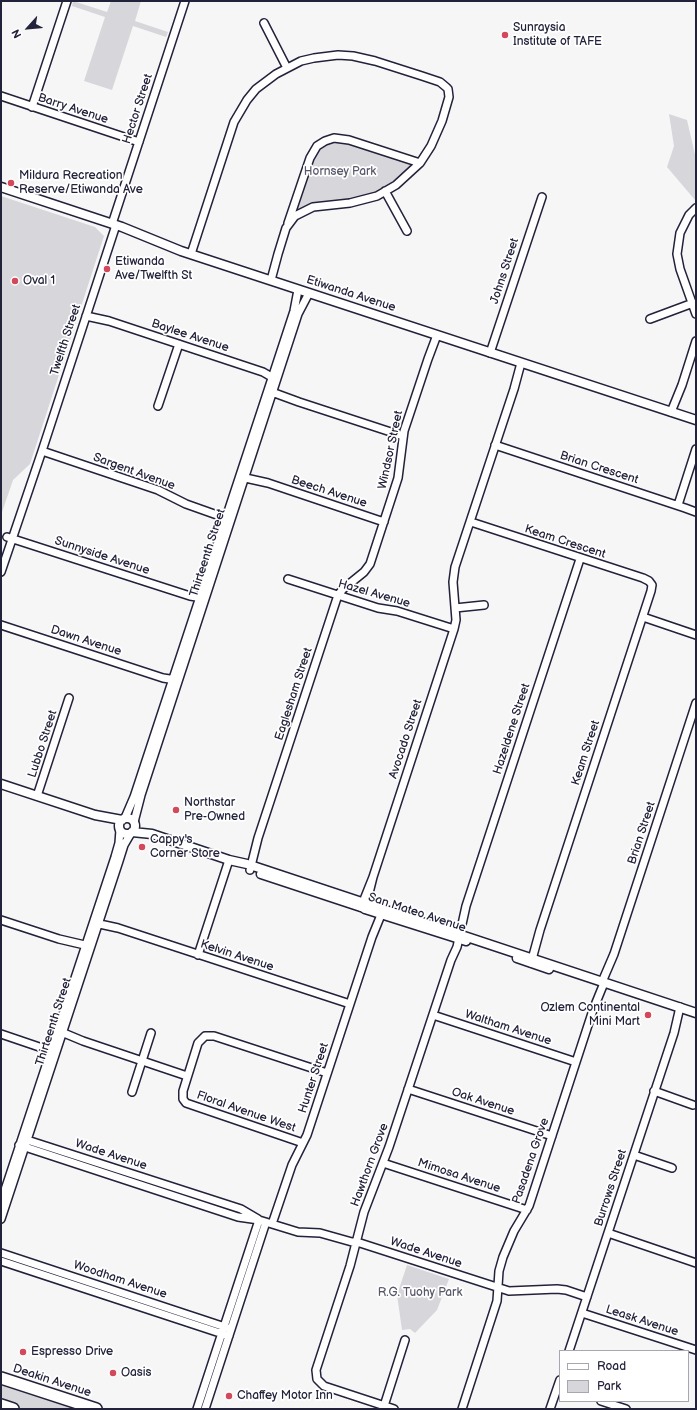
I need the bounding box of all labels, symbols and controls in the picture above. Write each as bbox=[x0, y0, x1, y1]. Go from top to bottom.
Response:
north arrow bbox=[8, 8, 48, 48]
place label: Sunraysia Institute of TAFE bbox=[513, 21, 602, 49]
text: N bbox=[9, 27, 25, 40]
marker: Sunraysia Institute of TAFE bbox=[500, 30, 510, 40]
street label: Hector Street bbox=[120, 72, 156, 146]
street label: Barry Avenue bbox=[36, 91, 110, 127]
park label: Hornsey Park bbox=[304, 165, 376, 179]
place label: Mildura Recreation Reserve/Etiwanda Ave bbox=[19, 169, 143, 197]
marker: Mildura Recreation Reserve/Etiwanda Ave bbox=[6, 178, 16, 188]
street label: Johns Street bbox=[488, 236, 522, 306]
place label: Etiwanda Ave/Twelfth St bbox=[115, 255, 192, 283]
marker: Etiwanda Ave/Twelfth St bbox=[102, 264, 112, 274]
street label: Etiwanda Avenue bbox=[304, 273, 398, 315]
place label: Oval 1 bbox=[23, 274, 55, 288]
marker: Oval 1 bbox=[10, 276, 20, 286]
street label: Twelfth Street bbox=[48, 303, 84, 377]
street label: Baylee Avenue bbox=[149, 317, 231, 355]
street label: Windsor Street bbox=[376, 409, 406, 491]
street label: Brian Crescent bbox=[558, 449, 640, 487]
street label: Sargent Avenue bbox=[91, 450, 177, 494]
street label: Beech Avenue bbox=[289, 473, 369, 511]
street label: Thirteenth Street bbox=[187, 507, 229, 599]
street label: Keam Crescent bbox=[523, 522, 607, 562]
street label: Sunnyside Avenue bbox=[53, 534, 151, 578]
street label: Hazel Avenue bbox=[336, 577, 412, 611]
street label: Dawn Avenue bbox=[49, 623, 123, 659]
street label: Eaglesham Street bbox=[272, 646, 316, 742]
street label: Hazeldene Street bbox=[490, 682, 534, 776]
street label: Avocado Street bbox=[386, 698, 426, 780]
street label: Lubbo Street bbox=[25, 708, 61, 780]
street label: Keam Street bbox=[569, 719, 603, 787]
place label: Northstar Pre-Owned bbox=[184, 796, 245, 824]
street label: Brian Street bbox=[625, 800, 659, 866]
marker: Northstar Pre-Owned bbox=[171, 805, 181, 815]
place label: Cappy's Corner Store bbox=[150, 833, 220, 861]
marker: Cappy's Corner Store bbox=[137, 842, 147, 852]
street label: San Mateo Avenue bbox=[366, 890, 468, 936]
street label: Kelvin Avenue bbox=[199, 937, 275, 975]
street label: Thirteenth Street bbox=[33, 976, 75, 1068]
place label: Ozlem Continental Mini Mart bbox=[540, 1001, 640, 1029]
street label: Waltham Avenue bbox=[463, 1007, 553, 1049]
marker: Ozlem Continental Mini Mart bbox=[643, 1010, 653, 1020]
street label: Hunter Street bbox=[296, 1041, 332, 1115]
street label: Oak Avenue bbox=[450, 1085, 516, 1119]
street label: Floral Avenue West bbox=[195, 1088, 297, 1136]
street label: Pasadena Grove bbox=[510, 1116, 552, 1206]
street label: Hawthorn Grove bbox=[348, 1121, 392, 1209]
street label: Wade Avenue bbox=[73, 1137, 149, 1173]
street label: Burrows Street bbox=[592, 1148, 630, 1228]
street label: Mimosa Avenue bbox=[416, 1156, 502, 1196]
street label: Wade Avenue bbox=[388, 1235, 464, 1271]
street label: Woodham Avenue bbox=[71, 1258, 169, 1302]
park label: R.G. Tuohy Park bbox=[378, 1286, 462, 1300]
street label: Leask Avenue bbox=[604, 1302, 680, 1340]
place label: Espresso Drive bbox=[31, 1345, 113, 1359]
marker: Espresso Drive bbox=[18, 1347, 28, 1357]
legend bbox=[559, 1350, 689, 1402]
text: Road bbox=[597, 1359, 626, 1374]
street label: Deakin Avenue bbox=[11, 1362, 93, 1400]
place label: Oasis bbox=[121, 1366, 151, 1380]
marker: Oasis bbox=[108, 1368, 118, 1378]
text: Park bbox=[597, 1379, 621, 1394]
place label: Chaffey Motor Inn bbox=[237, 1389, 333, 1403]
marker: Chaffey Motor Inn bbox=[224, 1391, 234, 1401]

